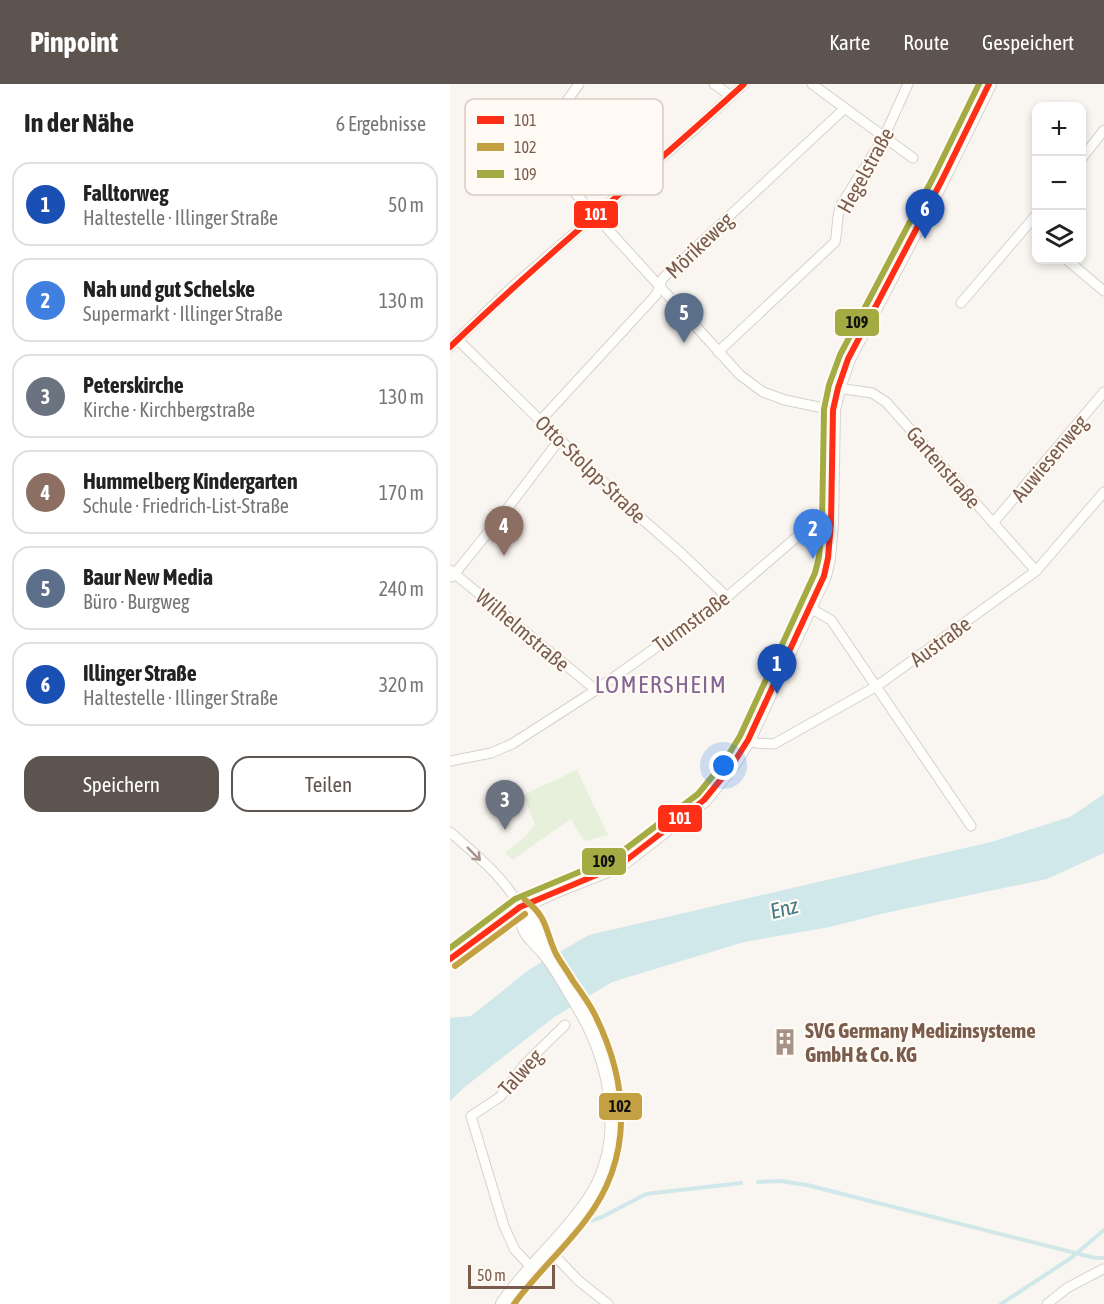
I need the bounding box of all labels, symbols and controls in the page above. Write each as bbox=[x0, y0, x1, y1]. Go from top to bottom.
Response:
text: Pinpoint bbox=[30, 26, 118, 58]
text: Karte bbox=[829, 30, 870, 54]
text: Route bbox=[903, 30, 949, 54]
text: Gespeichert bbox=[982, 30, 1074, 54]
legend bbox=[465, 99, 663, 195]
map controls bbox=[1032, 102, 1086, 264]
button: + bbox=[1032, 102, 1086, 156]
text: In der Nähe bbox=[24, 108, 134, 138]
text: 101 bbox=[514, 111, 537, 129]
text: 6 Ergebnisse bbox=[336, 112, 426, 135]
street label: Hegelstraße bbox=[832, 123, 898, 217]
text: 102 bbox=[514, 138, 537, 156]
button: − bbox=[1032, 156, 1086, 210]
text: 109 bbox=[514, 165, 537, 183]
text: Falltorweg bbox=[83, 180, 169, 206]
pin: 6 bbox=[906, 190, 944, 239]
text: 1 bbox=[41, 193, 50, 216]
text: 50 m bbox=[388, 193, 424, 216]
line badge: 101 bbox=[573, 200, 619, 229]
text: 101 bbox=[585, 205, 608, 223]
text: Haltestelle · Illinger Straße bbox=[83, 206, 278, 229]
street label: Mörikeweg bbox=[660, 207, 738, 283]
button: layers bbox=[1032, 210, 1086, 264]
text: Nah und gut Schelske bbox=[83, 276, 255, 302]
text: 2 bbox=[41, 289, 50, 312]
text: 130 m bbox=[379, 289, 424, 312]
pin: 5 bbox=[664, 294, 704, 343]
text: Supermarkt · Illinger Straße bbox=[83, 302, 283, 325]
line badge: 109 bbox=[834, 308, 880, 337]
text: 109 bbox=[846, 313, 869, 331]
text: Peterskirche bbox=[83, 372, 184, 398]
text: 3 bbox=[41, 385, 50, 408]
text: 130 m bbox=[379, 385, 424, 408]
text: Kirche · Kirchbergstraße bbox=[83, 398, 255, 421]
street label: Otto-Stolpp-Straße bbox=[531, 410, 651, 528]
street label: Auwiesenweg bbox=[1006, 410, 1092, 506]
street label: Gartenstraße bbox=[902, 421, 986, 513]
text: Hummelberg Kindergarten bbox=[83, 468, 298, 494]
text: 4 bbox=[41, 481, 50, 504]
text: 170 m bbox=[379, 481, 424, 504]
text: Schule · Friedrich-List-Straße bbox=[83, 494, 289, 517]
pin: 4 bbox=[484, 506, 524, 556]
pin: 2 bbox=[794, 510, 832, 559]
text: Baur New Media bbox=[83, 564, 213, 590]
text: 5 bbox=[41, 577, 50, 600]
text: 240 m bbox=[379, 577, 424, 600]
street label: Wilhelmstraße bbox=[471, 584, 575, 676]
street label: Turmstraße bbox=[648, 585, 734, 657]
text: Büro · Burgweg bbox=[83, 590, 190, 613]
street label: Austraße bbox=[905, 611, 975, 671]
pin: 1 bbox=[758, 644, 796, 694]
text: Illinger Straße bbox=[83, 660, 197, 686]
district label: LOMERSHEIM bbox=[595, 671, 727, 698]
text: 6 bbox=[41, 673, 50, 696]
text: 320 m bbox=[379, 673, 424, 696]
text: Haltestelle · Illinger Straße bbox=[83, 686, 278, 709]
your location bbox=[709, 751, 738, 780]
button: Speichern bbox=[24, 756, 219, 812]
button: Teilen bbox=[231, 756, 426, 812]
pin: 3 bbox=[486, 780, 524, 830]
line badge: 101 bbox=[657, 804, 703, 833]
text: 101 bbox=[669, 809, 692, 827]
one-way arrow bbox=[466, 846, 481, 861]
line badge: 109 bbox=[581, 847, 627, 876]
text: 109 bbox=[593, 852, 616, 870]
water label: Enz bbox=[767, 892, 802, 924]
place label: SVG Germany Medizinsysteme GmbH & Co. KG bbox=[805, 1018, 1036, 1066]
building icon: SVG Germany Medizinsysteme GmbH & Co. KG bbox=[770, 1027, 800, 1057]
street label: Talweg bbox=[493, 1044, 547, 1100]
line badge: 102 bbox=[598, 1092, 643, 1121]
text: 102 bbox=[609, 1097, 631, 1115]
scale bar bbox=[468, 1262, 555, 1290]
text: 50 m bbox=[477, 1266, 506, 1284]

